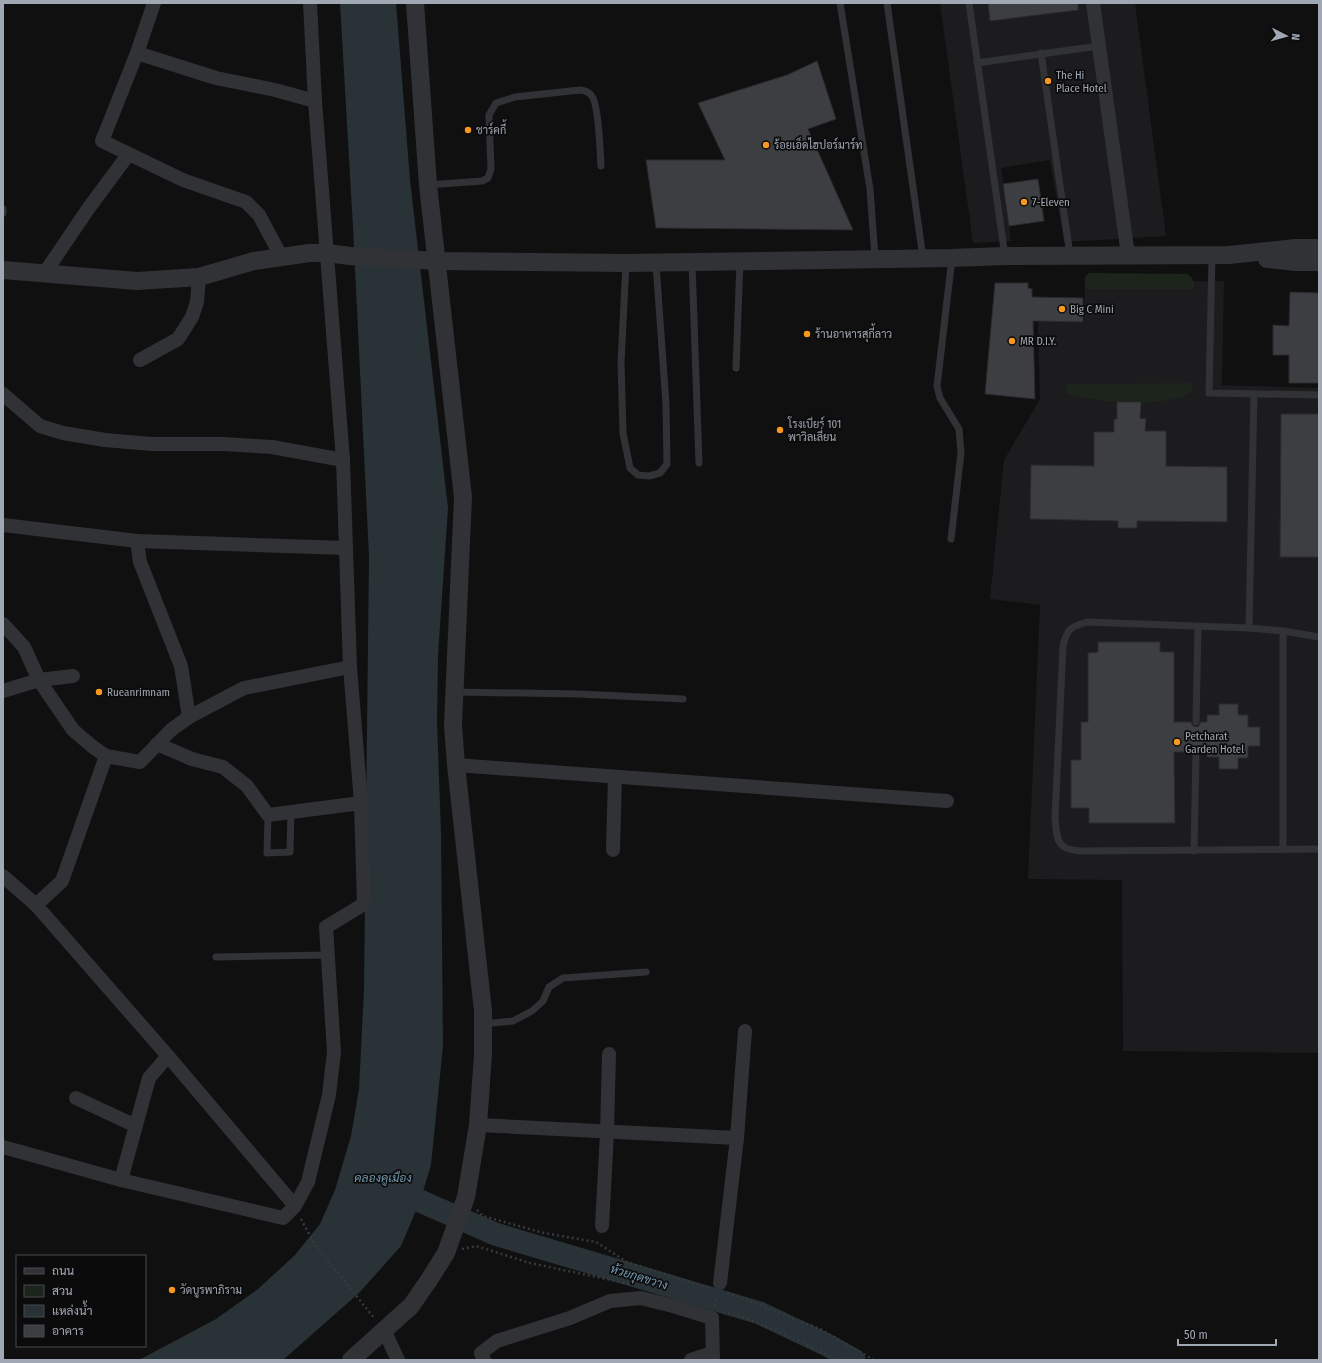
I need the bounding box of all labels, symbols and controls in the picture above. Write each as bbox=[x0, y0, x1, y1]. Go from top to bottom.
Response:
north arrow bbox=[1266, 16, 1306, 56]
text: N bbox=[1289, 33, 1302, 41]
place label: The Hi Place Hotel bbox=[1056, 69, 1107, 95]
marker: The Hi Place Hotel bbox=[1043, 76, 1053, 86]
place label: ชาร์คกึ้ bbox=[476, 119, 507, 137]
marker: ชาร์คกึ้ bbox=[463, 125, 473, 135]
place label: ร้อยเอ็ดไฮปอร์มาร์ท bbox=[774, 136, 863, 152]
marker: ร้อยเอ็ดไฮปอร์มาร์ท bbox=[761, 140, 771, 150]
place label: 7-Eleven bbox=[1032, 196, 1070, 209]
marker: 7-Eleven bbox=[1019, 197, 1029, 207]
place label: Big C Mini bbox=[1070, 303, 1114, 316]
marker: Big C Mini bbox=[1057, 304, 1067, 314]
place label: ร้านอาหารสุกี้ลาว bbox=[815, 323, 892, 343]
marker: ร้านอาหารสุกี้ลาว bbox=[802, 329, 812, 339]
place label: MR D.I.Y. bbox=[1020, 335, 1056, 348]
marker: MR D.I.Y. bbox=[1007, 336, 1017, 346]
place label: โรงเบียร์ 101 พาวิลเลี่ยน bbox=[787, 416, 841, 444]
marker: โรงเบียร์ 101 พาวิลเลี่ยน bbox=[775, 425, 785, 435]
place label: Rueanrimnam bbox=[107, 686, 170, 699]
marker: Rueanrimnam bbox=[94, 687, 104, 697]
place label: Petcharat Garden Hotel bbox=[1185, 730, 1244, 756]
marker: Petcharat Garden Hotel bbox=[1172, 737, 1182, 747]
water label: คลองคูเมือง bbox=[354, 1170, 412, 1186]
legend bbox=[16, 1255, 146, 1347]
water label: ห้วยกุดขวาง bbox=[608, 1262, 670, 1294]
text: ถนน bbox=[52, 1264, 75, 1278]
place label: วัดบูรพาภิราม bbox=[180, 1283, 242, 1298]
text: สวน bbox=[52, 1284, 73, 1298]
marker: วัดบูรพาภิราม bbox=[167, 1285, 177, 1295]
text: แหล่งน้ำ bbox=[52, 1300, 92, 1318]
scale bar bbox=[1178, 1321, 1276, 1347]
text: อาคาร bbox=[52, 1324, 84, 1338]
text: 50 m bbox=[1184, 1328, 1208, 1342]

